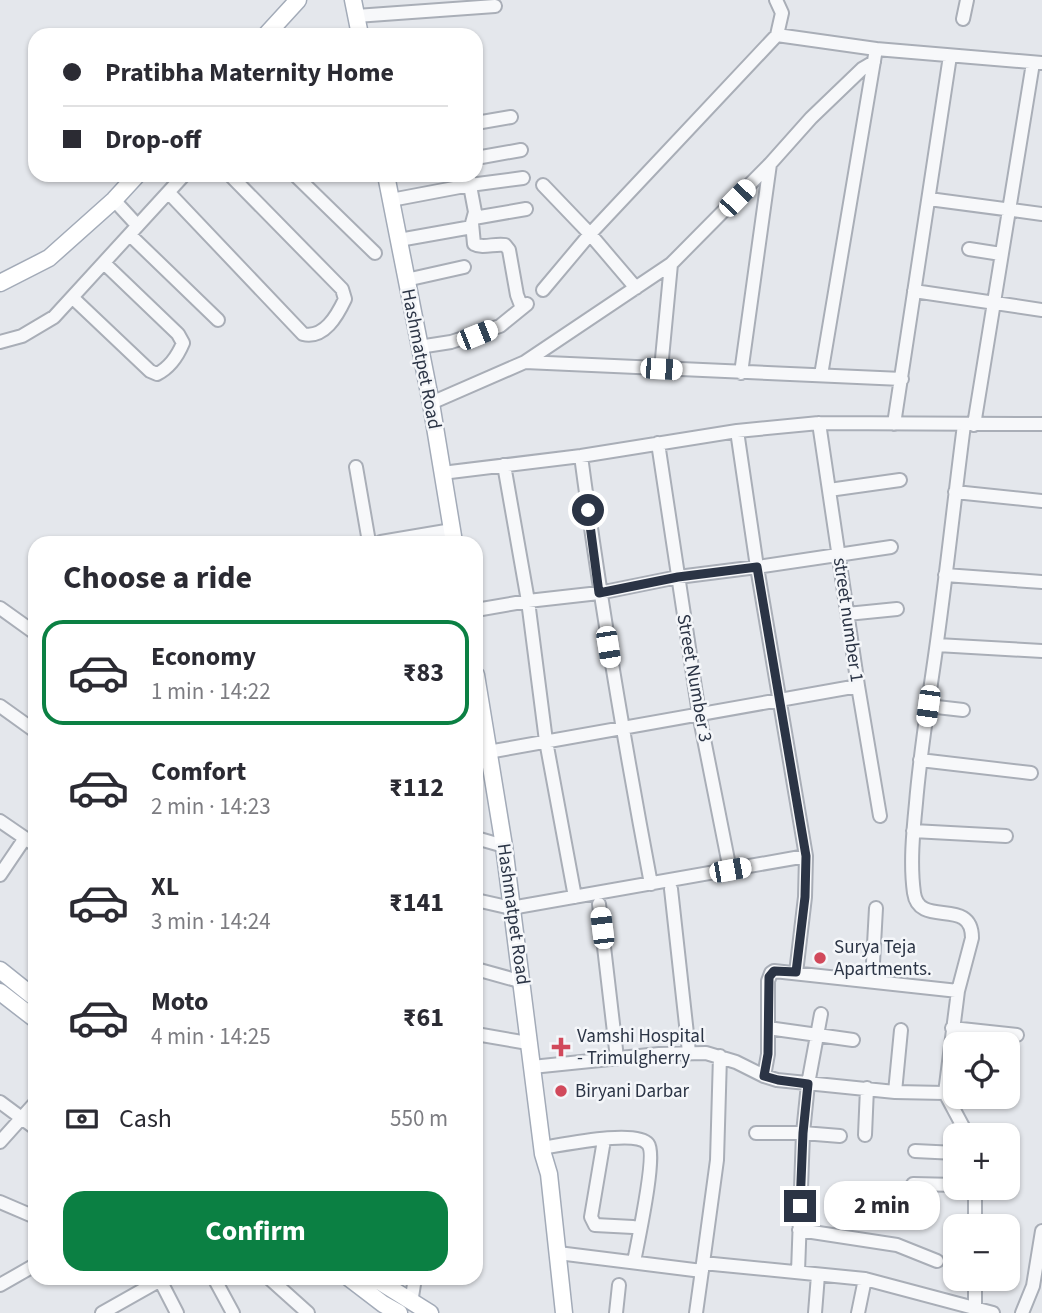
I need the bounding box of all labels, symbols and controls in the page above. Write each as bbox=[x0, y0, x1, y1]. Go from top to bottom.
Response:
text: Pratibha Maternity Home bbox=[105, 54, 394, 91]
text: Drop-off bbox=[105, 121, 201, 158]
car bbox=[715, 176, 760, 220]
street label: Hashmatpet Road bbox=[394, 286, 448, 432]
car bbox=[454, 317, 501, 353]
car bbox=[640, 357, 683, 381]
route start bbox=[572, 494, 604, 526]
text: Choose a ride bbox=[63, 555, 252, 601]
street label: street number 1 bbox=[826, 556, 870, 684]
street label: Street Number 3 bbox=[669, 612, 719, 744]
car bbox=[595, 625, 622, 669]
text: Economy bbox=[151, 638, 256, 675]
icon: car bbox=[67, 641, 130, 704]
text: ₹83 bbox=[403, 654, 444, 691]
text: 1 min · 14:22 bbox=[151, 675, 271, 708]
car bbox=[915, 684, 942, 728]
text: Comfort bbox=[151, 753, 246, 790]
icon: car bbox=[67, 756, 130, 819]
text: ₹112 bbox=[389, 769, 444, 806]
text: 2 min · 14:23 bbox=[151, 790, 271, 823]
street label: Hashmatpet Road bbox=[490, 842, 536, 986]
car bbox=[708, 856, 753, 884]
text: XL bbox=[151, 868, 179, 905]
icon: car bbox=[67, 871, 130, 934]
text: ₹141 bbox=[389, 884, 444, 921]
text: 3 min · 14:24 bbox=[151, 905, 271, 938]
car bbox=[590, 906, 615, 950]
place label: Surya Teja Apartments. bbox=[834, 934, 932, 983]
marker: Surya Teja Apartments. bbox=[812, 950, 828, 966]
text: Moto bbox=[151, 983, 208, 1020]
icon: car bbox=[67, 986, 130, 1049]
text: ₹61 bbox=[403, 999, 444, 1036]
text: 4 min · 14:25 bbox=[151, 1020, 271, 1053]
place label: Vamshi Hospital - Trimulgherry bbox=[577, 1023, 705, 1072]
map controls bbox=[943, 1032, 1020, 1291]
button: locate bbox=[943, 1032, 1020, 1109]
marker: Vamshi Hospital - Trimulgherry bbox=[551, 1037, 571, 1057]
place label: Biryani Darbar bbox=[575, 1078, 690, 1105]
marker: Biryani Darbar bbox=[553, 1083, 569, 1099]
icon: cash bbox=[63, 1100, 101, 1138]
text: Cash bbox=[119, 1100, 172, 1137]
text: 550 m bbox=[390, 1102, 448, 1135]
button: + bbox=[943, 1123, 1020, 1200]
callout: 2 min bbox=[824, 1182, 940, 1230]
text: 2 min bbox=[854, 1189, 910, 1222]
route end bbox=[784, 1190, 816, 1222]
button: Confirm bbox=[63, 1191, 448, 1271]
button: − bbox=[943, 1214, 1020, 1291]

